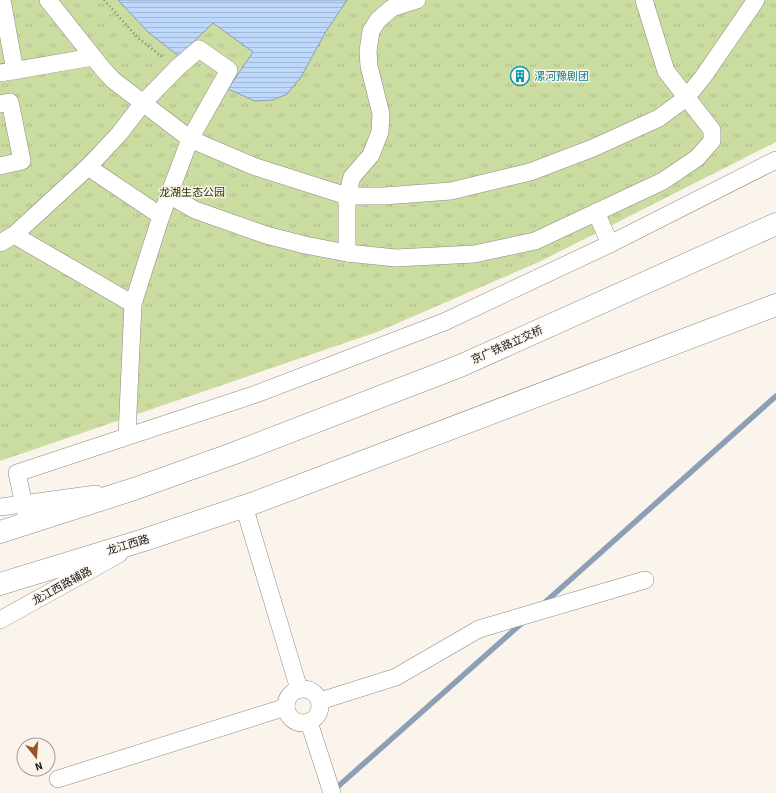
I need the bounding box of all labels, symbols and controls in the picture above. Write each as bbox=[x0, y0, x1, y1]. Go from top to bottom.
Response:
building icon: 漯河豫剧团 bbox=[509, 65, 531, 87]
place label: 漯河豫剧团 bbox=[534, 69, 589, 84]
park label: 龙湖生态公园 bbox=[159, 185, 225, 200]
street label: 京广铁路立交桥 bbox=[469, 322, 545, 368]
street label: 龙江西路 bbox=[105, 531, 151, 559]
street label: 龙江西路辅路 bbox=[30, 563, 94, 609]
north arrow bbox=[16, 737, 56, 777]
text: N bbox=[33, 758, 44, 774]

